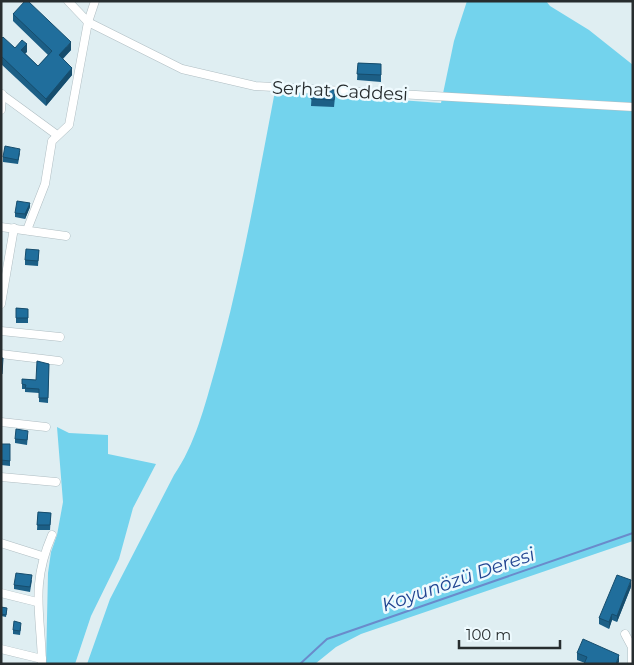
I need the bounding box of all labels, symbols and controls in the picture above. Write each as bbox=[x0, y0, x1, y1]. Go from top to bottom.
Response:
street label: Serhat Caddesi bbox=[272, 76, 408, 106]
water label: Koyunözü Deresi bbox=[379, 542, 538, 616]
scale bar bbox=[459, 618, 560, 650]
text: 100 m bbox=[466, 625, 511, 644]

